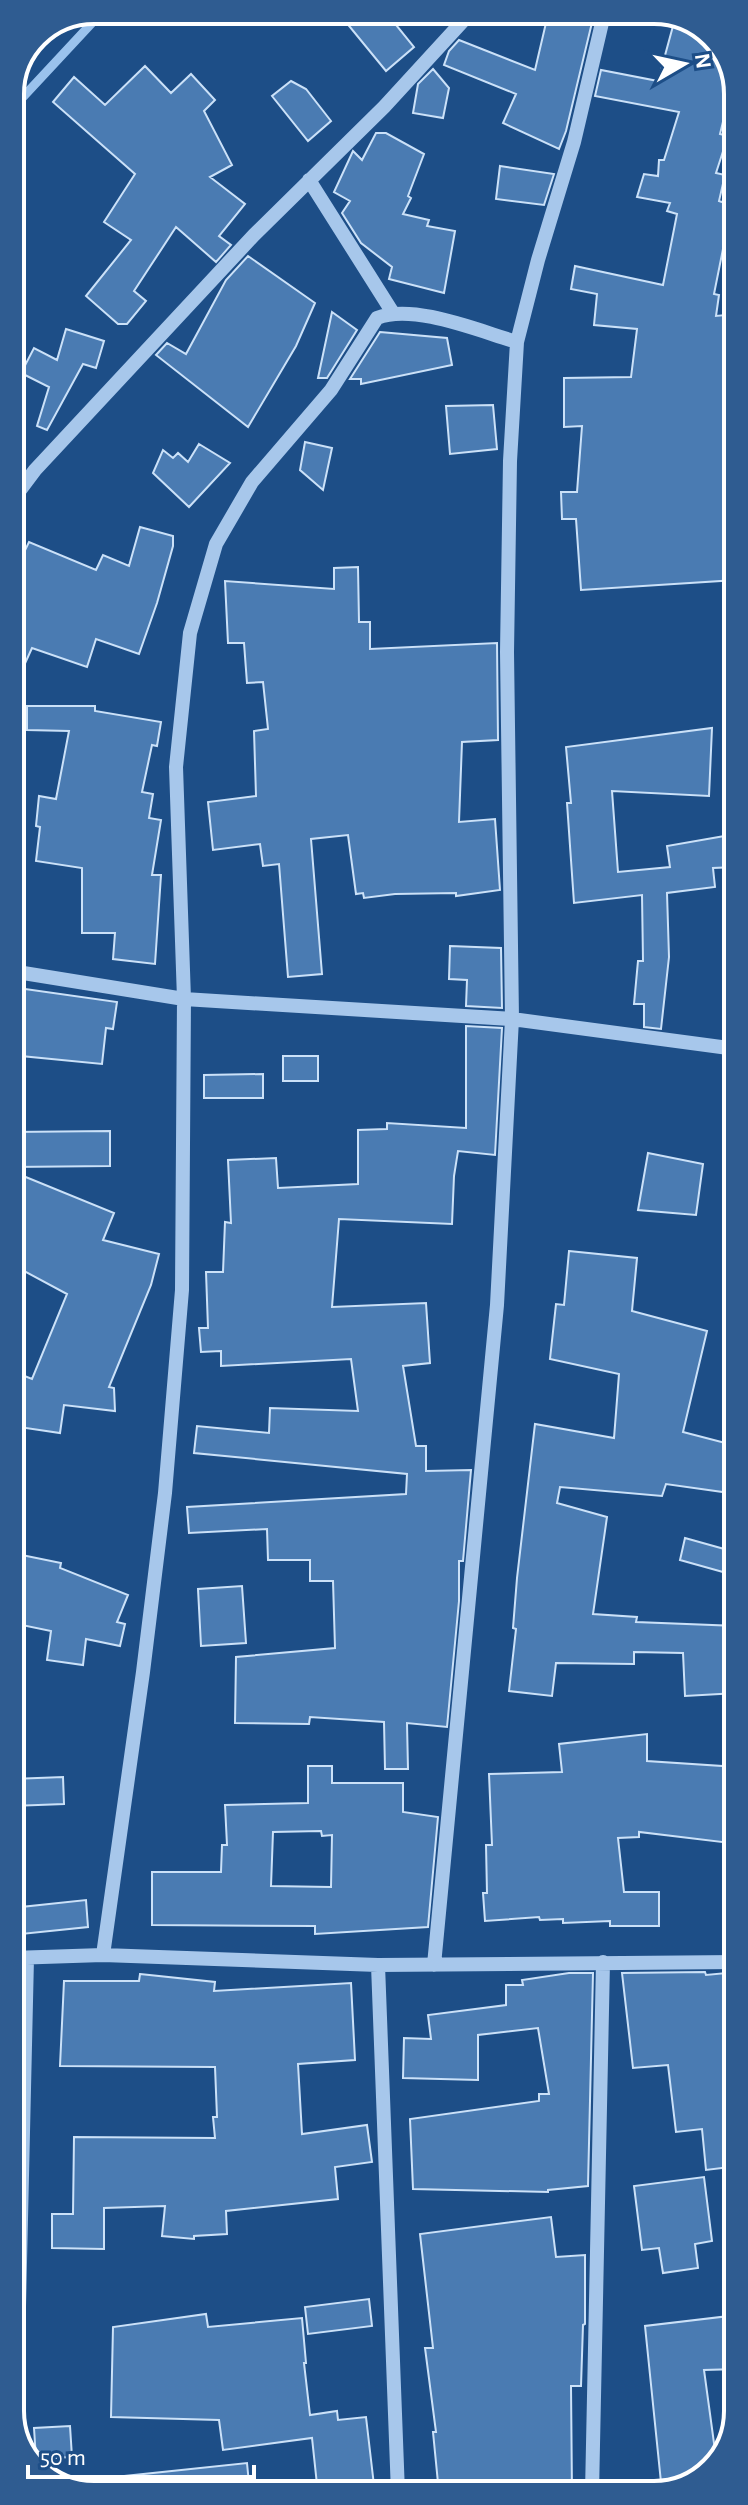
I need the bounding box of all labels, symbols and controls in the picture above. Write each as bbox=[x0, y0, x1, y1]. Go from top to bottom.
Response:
north arrow bbox=[644, 24, 724, 104]
text: N bbox=[691, 52, 715, 70]
scale bar bbox=[28, 2429, 254, 2479]
text: 50 m bbox=[40, 2446, 86, 2470]

